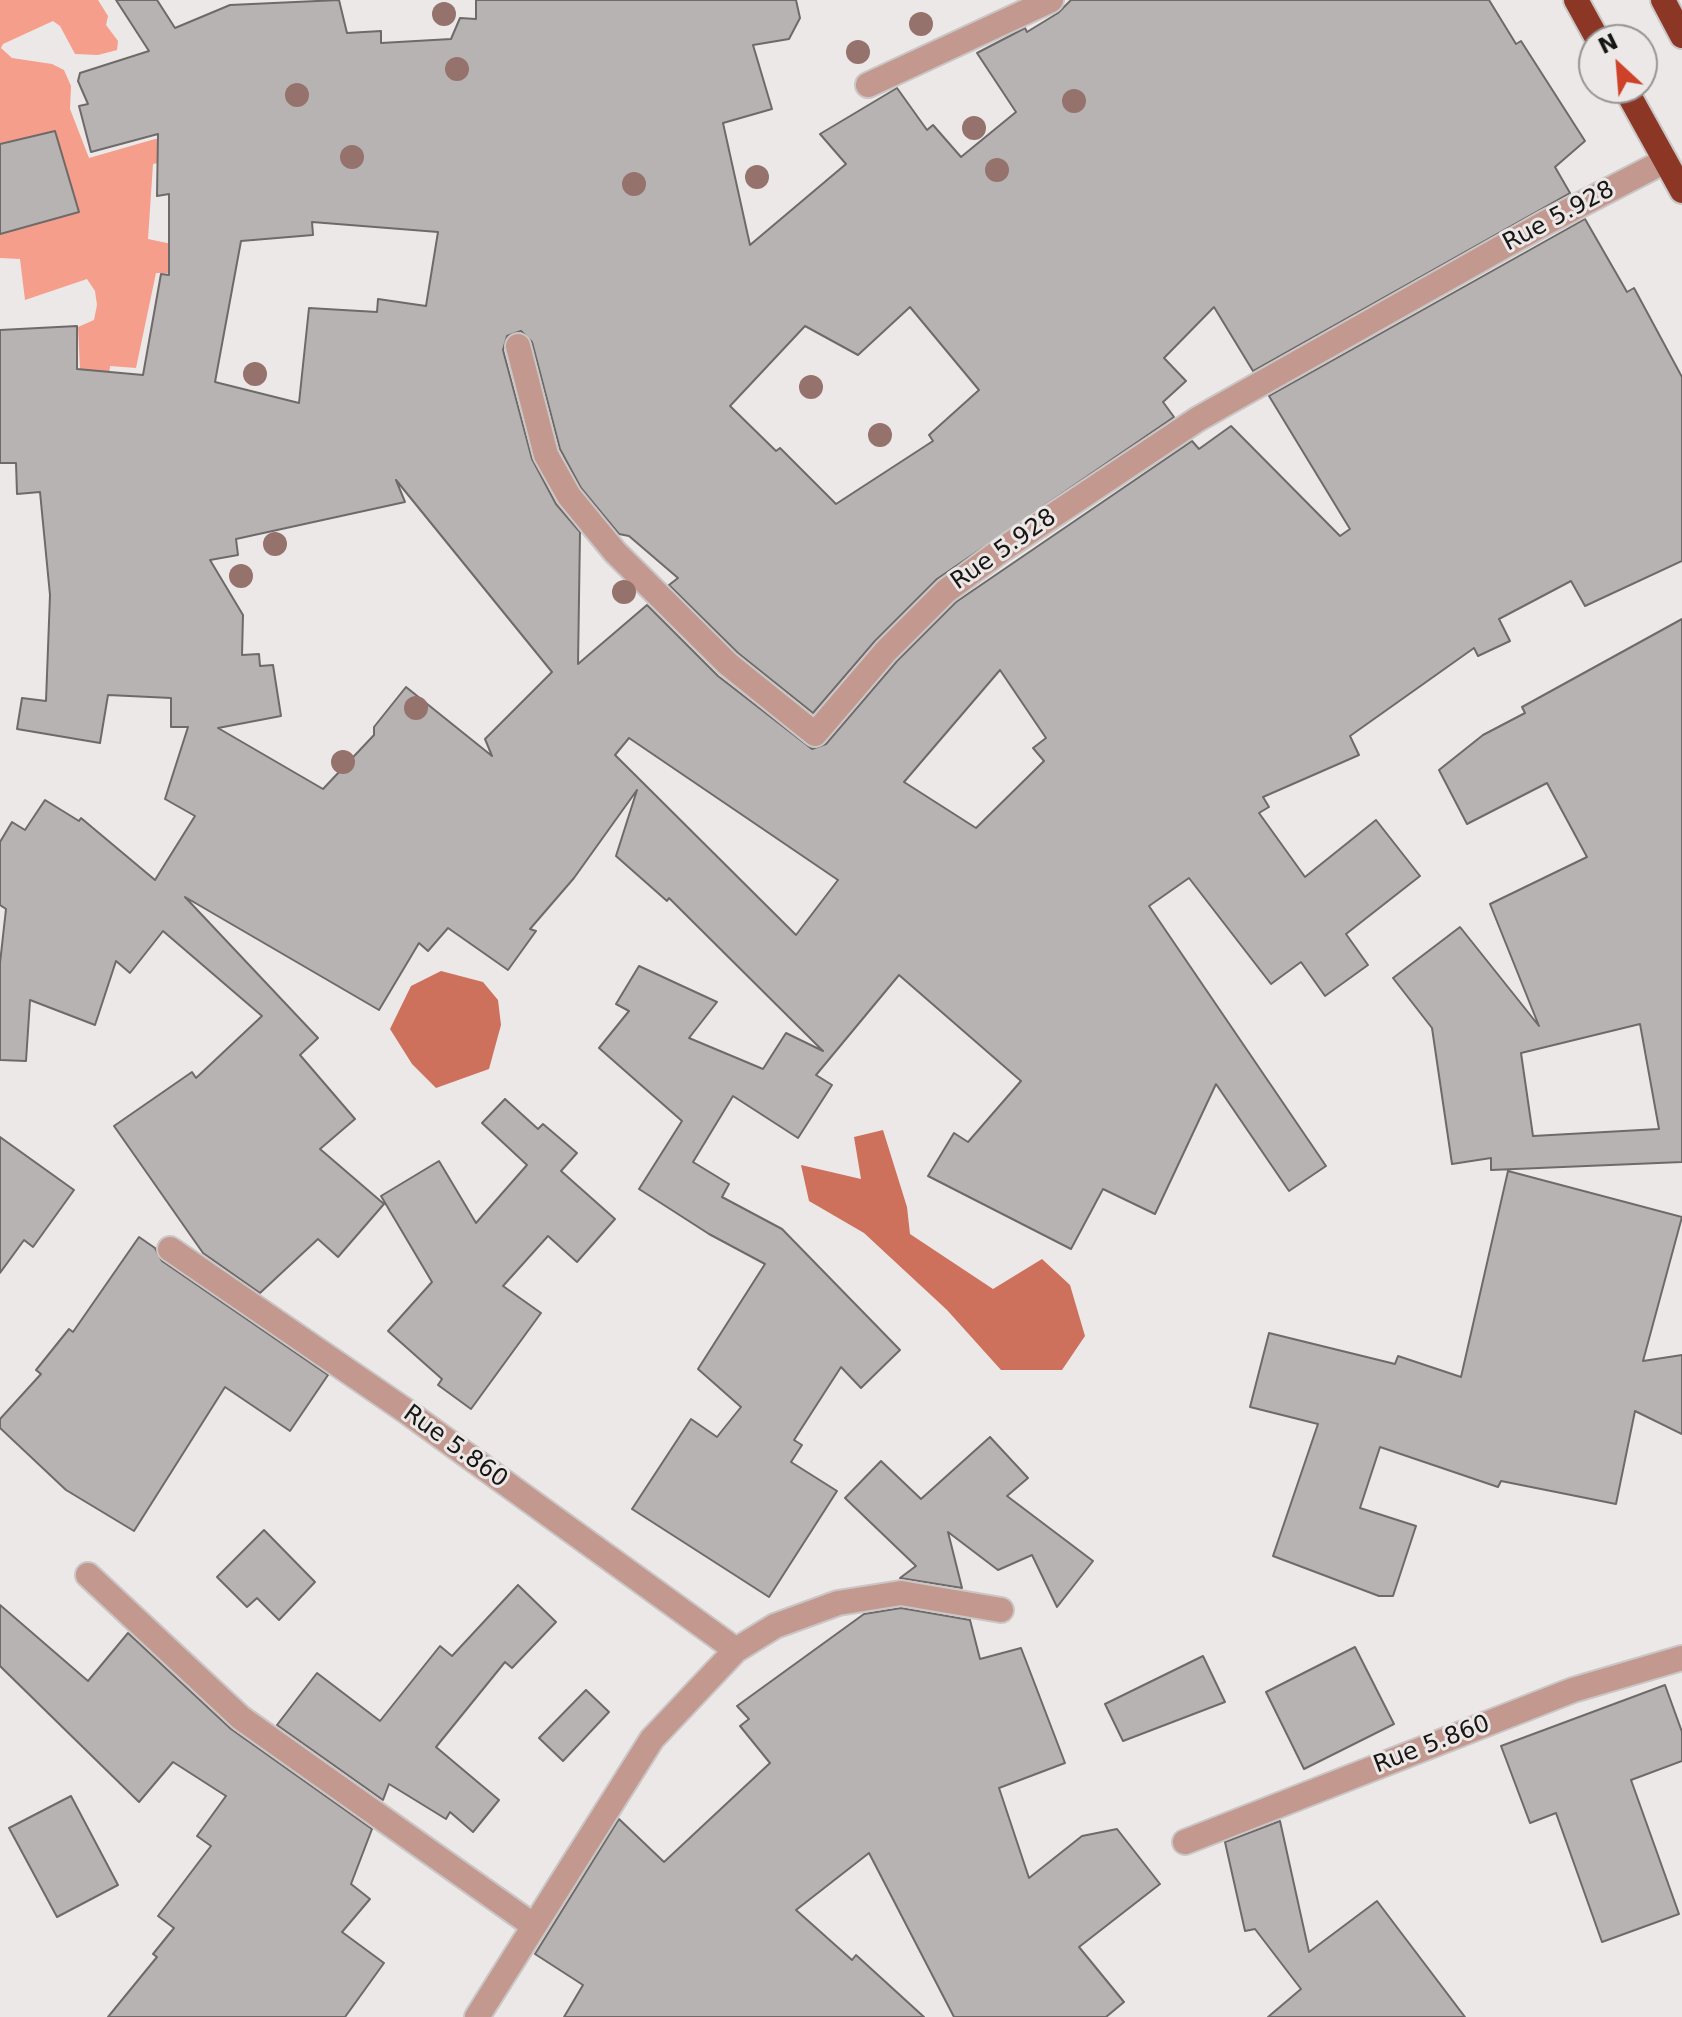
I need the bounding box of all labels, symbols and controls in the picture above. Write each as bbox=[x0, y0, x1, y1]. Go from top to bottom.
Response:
north arrow bbox=[1578, 24, 1658, 104]
text: N bbox=[1594, 29, 1622, 59]
street label: Rue 5.928 bbox=[1498, 176, 1620, 258]
street label: Rue 5.928 bbox=[946, 503, 1062, 597]
street label: Rue 5.860 bbox=[397, 1400, 513, 1494]
street label: Rue 5.860 bbox=[1370, 1710, 1494, 1780]

